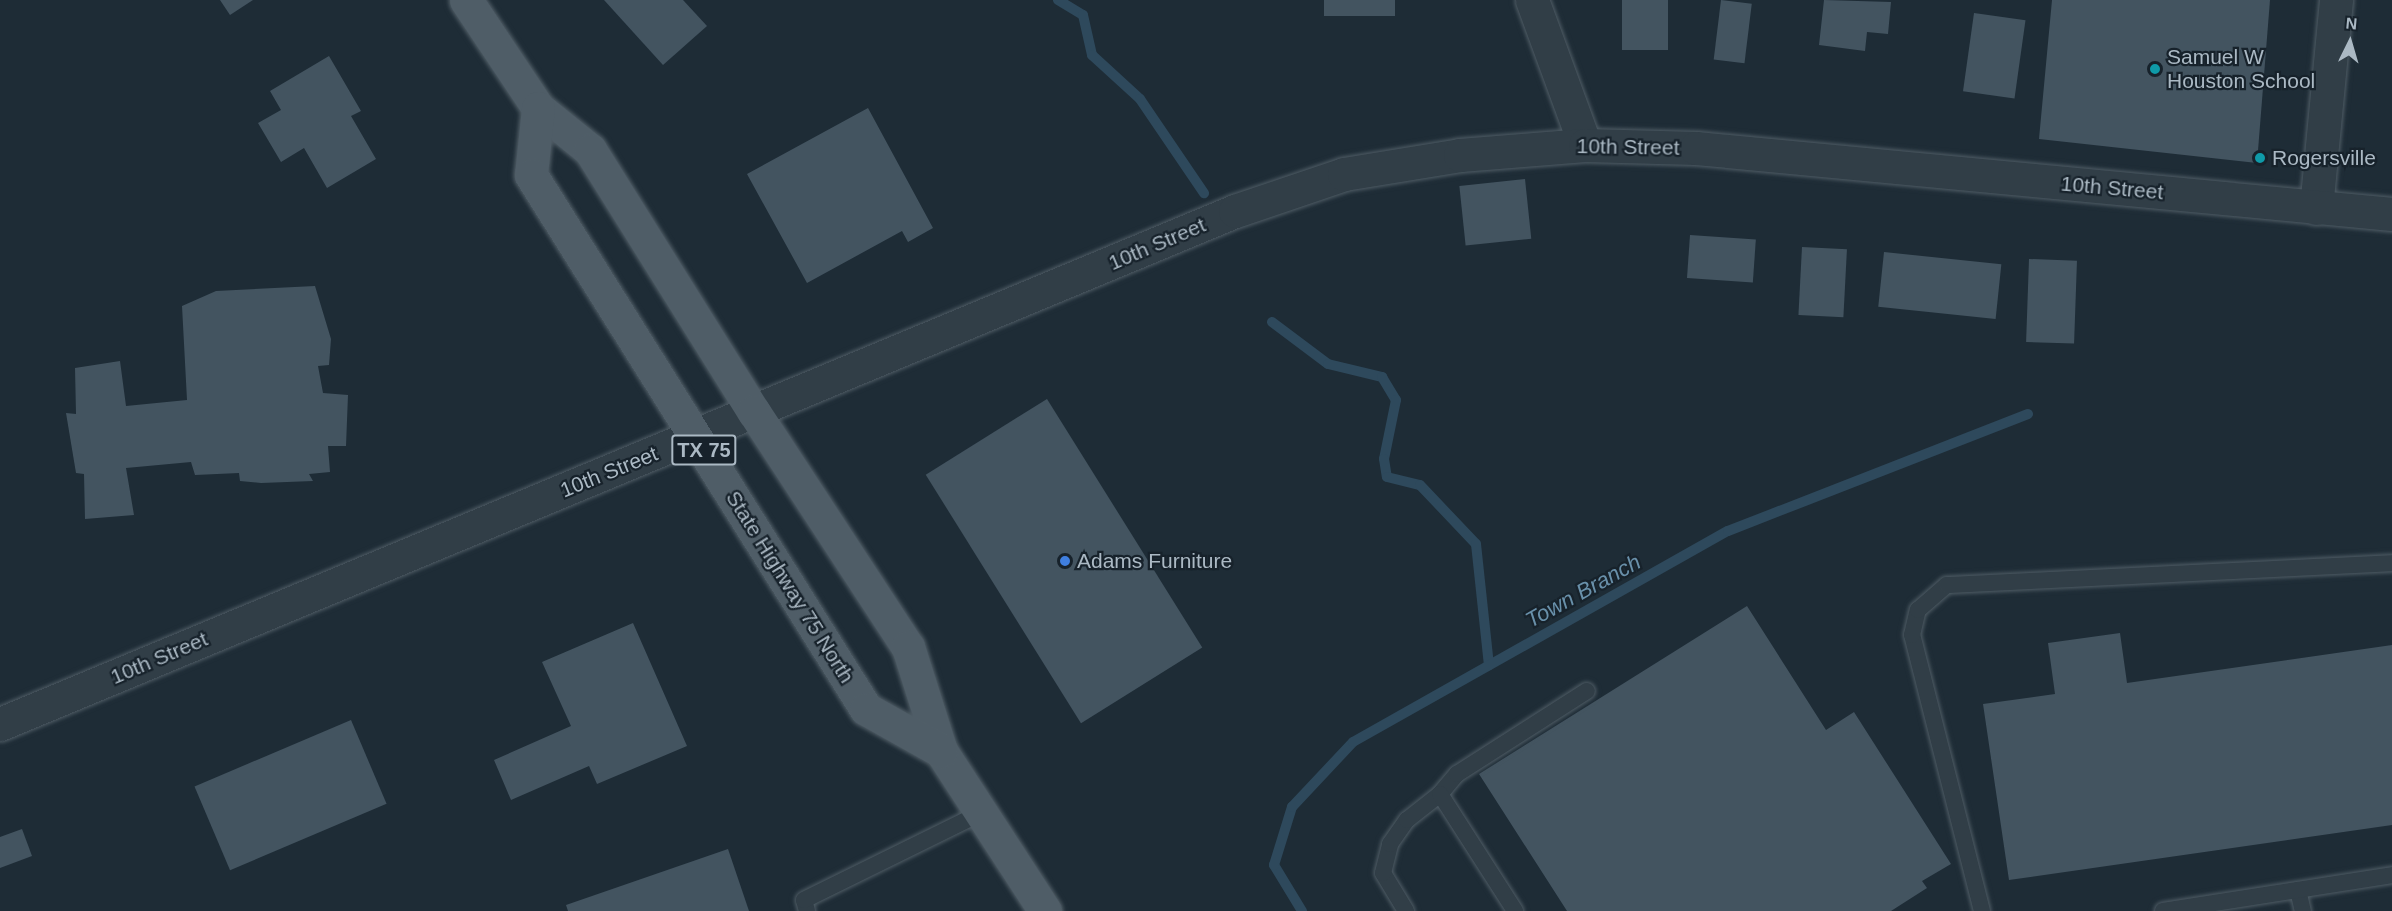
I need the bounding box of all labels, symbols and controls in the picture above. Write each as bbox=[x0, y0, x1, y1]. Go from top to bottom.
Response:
north arrow bbox=[2320, 12, 2380, 72]
text: N bbox=[2345, 15, 2358, 33]
place label: Samuel W Houston School bbox=[2167, 44, 2315, 94]
marker: Samuel W Houston School bbox=[2148, 62, 2162, 76]
street label: 10th Street bbox=[1576, 134, 1680, 160]
place label: Rogersville bbox=[2272, 145, 2376, 171]
marker: Rogersville bbox=[2253, 151, 2267, 165]
street label: 10th Street bbox=[2060, 171, 2164, 205]
street label: 10th Street bbox=[1105, 212, 1209, 276]
road number: TX 75 bbox=[671, 433, 737, 467]
street label: 10th Street bbox=[557, 441, 661, 503]
street label: State Highway 75 North bbox=[721, 486, 859, 688]
place label: Adams Furniture bbox=[1077, 548, 1232, 574]
water label: Town Branch bbox=[1521, 549, 1645, 633]
marker: Adams Furniture bbox=[1058, 554, 1072, 568]
street label: 10th Street bbox=[107, 626, 211, 690]

